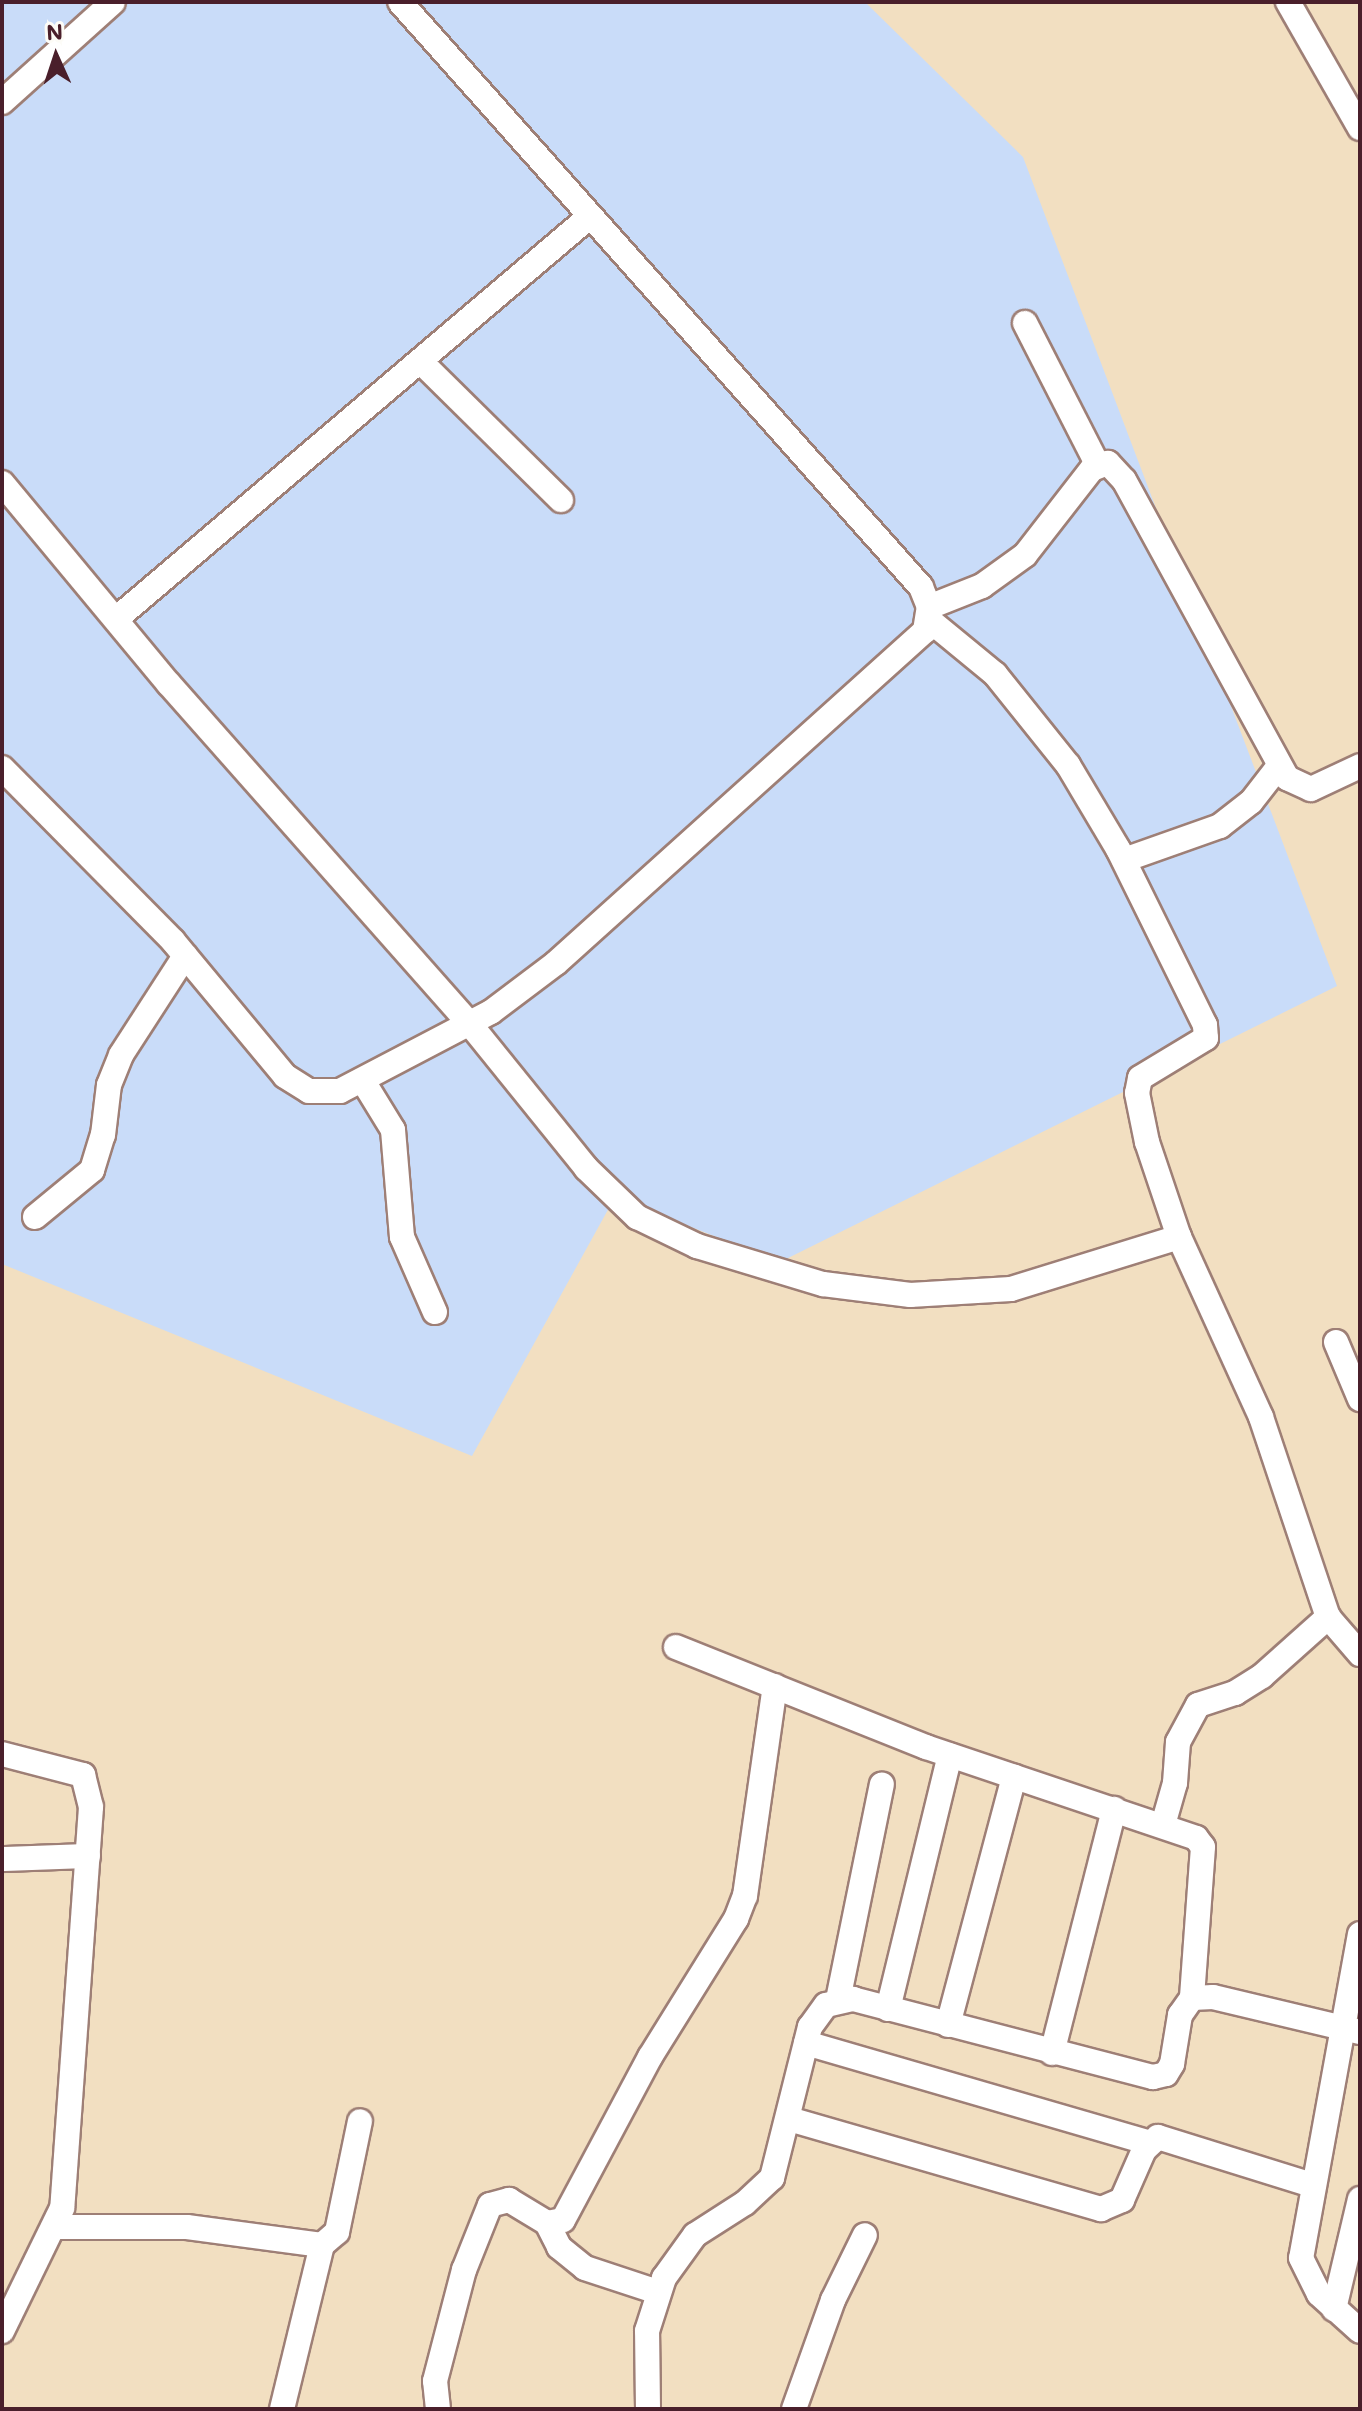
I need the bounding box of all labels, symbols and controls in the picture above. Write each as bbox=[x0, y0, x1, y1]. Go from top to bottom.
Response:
north arrow bbox=[16, 16, 96, 96]
text: N bbox=[46, 17, 64, 46]

